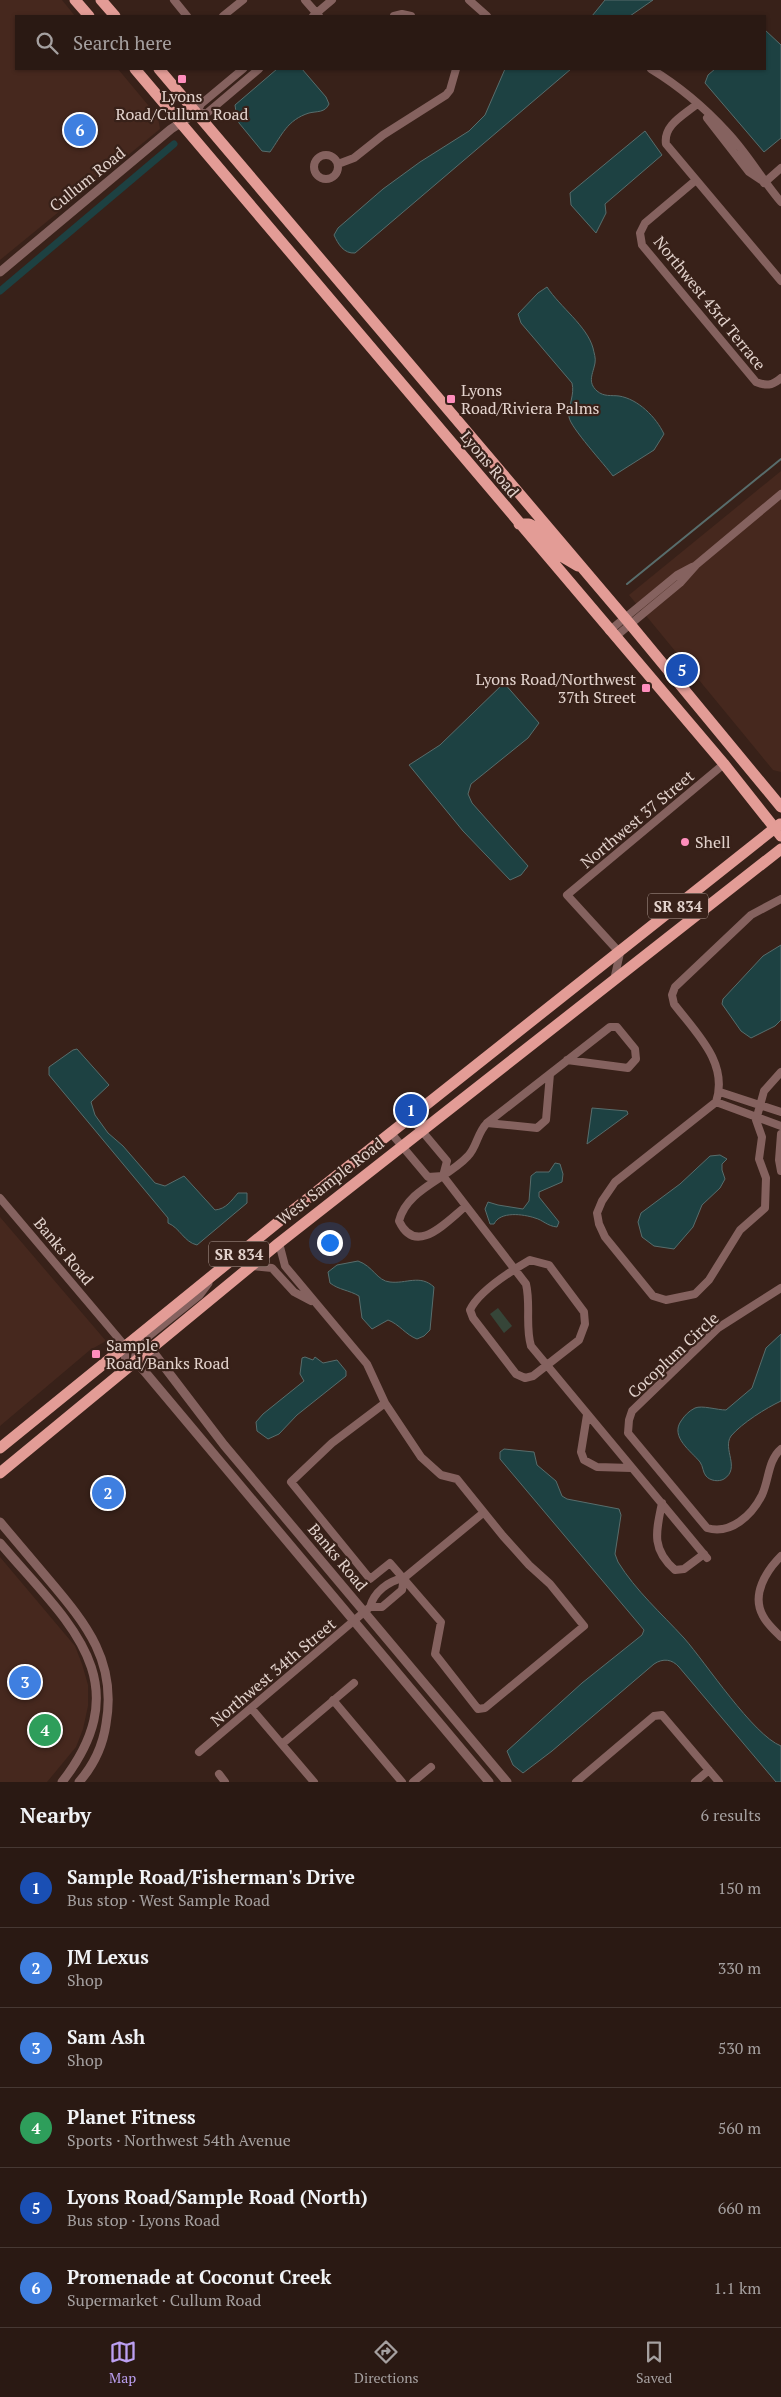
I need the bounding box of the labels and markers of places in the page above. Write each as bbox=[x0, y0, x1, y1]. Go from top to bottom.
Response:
marker: Lyons Road/Cullum Road bbox=[176, 73, 188, 85]
place label: Lyons Road/Cullum Road bbox=[116, 85, 249, 125]
pin: 6 bbox=[64, 111, 96, 149]
place label: Lyons Road/Riviera Palms bbox=[461, 379, 600, 419]
marker: Lyons Road/Riviera Palms bbox=[445, 393, 457, 405]
pin: 5 bbox=[666, 651, 698, 689]
place label: Lyons Road/Northwest 37th Street bbox=[475, 668, 636, 708]
marker: Lyons Road/Northwest 37th Street bbox=[640, 682, 652, 694]
place label: Shell bbox=[695, 831, 731, 853]
marker: Shell bbox=[679, 836, 691, 848]
pin: 1 bbox=[395, 1091, 427, 1129]
place label: Sample Road/Banks Road bbox=[106, 1334, 230, 1374]
marker: Sample Road/Banks Road bbox=[90, 1348, 102, 1360]
pin: 2 bbox=[92, 1474, 124, 1512]
pin: 3 bbox=[9, 1663, 41, 1701]
pin: 4 bbox=[29, 1711, 61, 1749]

